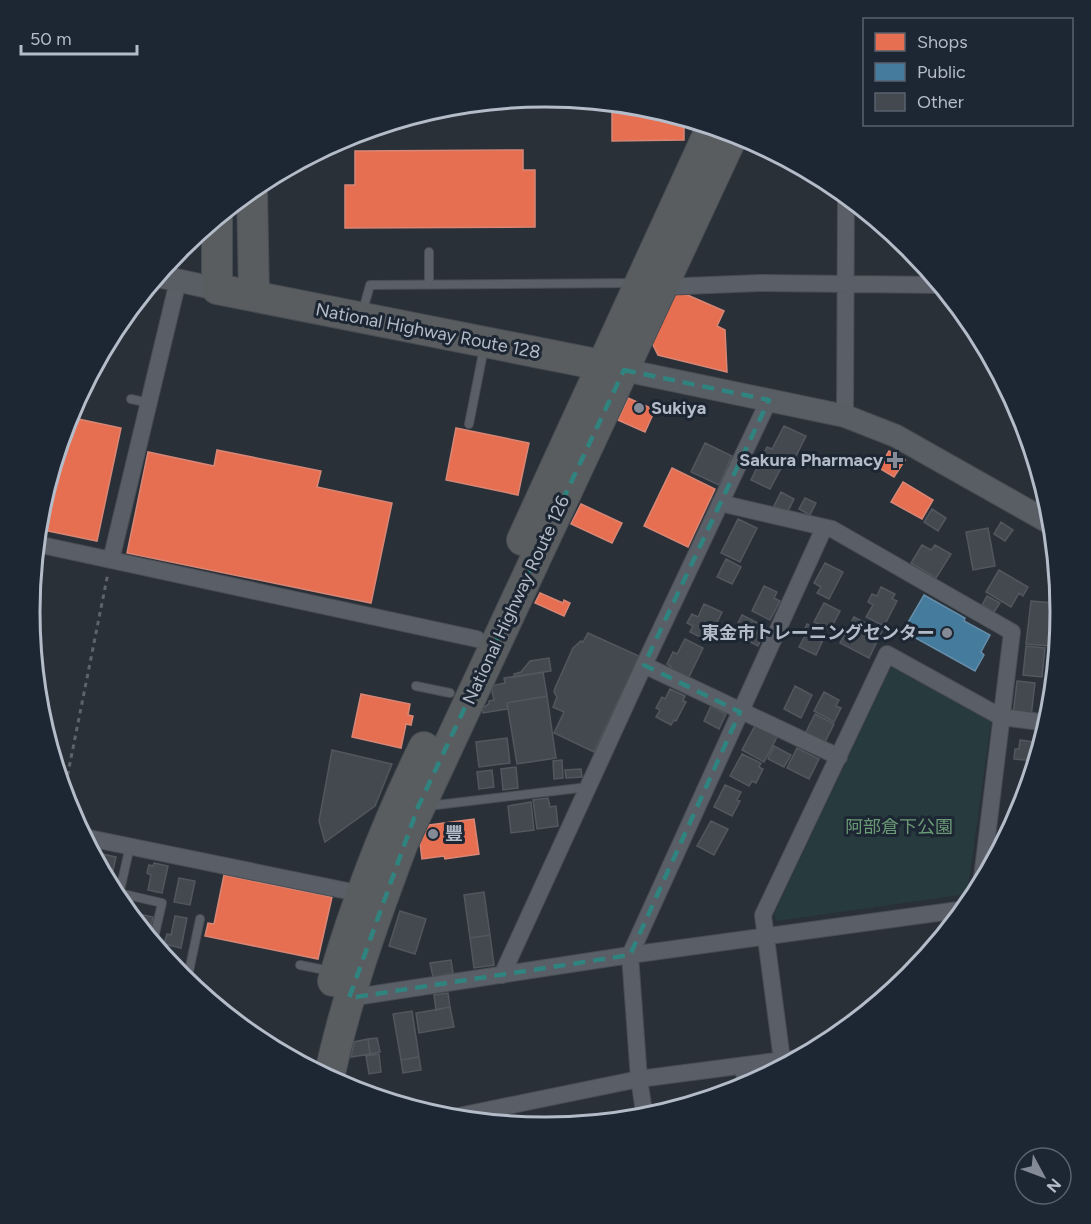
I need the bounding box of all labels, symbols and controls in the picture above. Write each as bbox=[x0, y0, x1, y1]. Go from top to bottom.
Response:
scale bar bbox=[21, 18, 136, 56]
legend bbox=[863, 18, 1073, 126]
text: 50 m bbox=[30, 28, 72, 50]
text: Shops bbox=[917, 31, 968, 53]
text: Public bbox=[917, 61, 966, 83]
text: Other bbox=[917, 91, 964, 113]
street label: National Highway Route 128 bbox=[314, 298, 542, 364]
place label: Sukiya bbox=[651, 397, 706, 419]
marker: Sukiya bbox=[632, 401, 646, 415]
place label: Sakura Pharmacy bbox=[739, 449, 884, 471]
marker: Sakura Pharmacy bbox=[888, 453, 902, 467]
street label: National Highway Route 126 bbox=[458, 492, 574, 708]
place label: 東金市トレーニングセンター bbox=[701, 622, 935, 644]
marker: 東金市トレーニングセンター bbox=[940, 626, 954, 640]
park label: 阿部倉下公園 bbox=[845, 816, 953, 838]
place label: 豐 bbox=[445, 823, 463, 845]
marker: 豐 bbox=[426, 827, 440, 841]
north arrow bbox=[1013, 1146, 1073, 1206]
text: N bbox=[1043, 1175, 1065, 1196]

